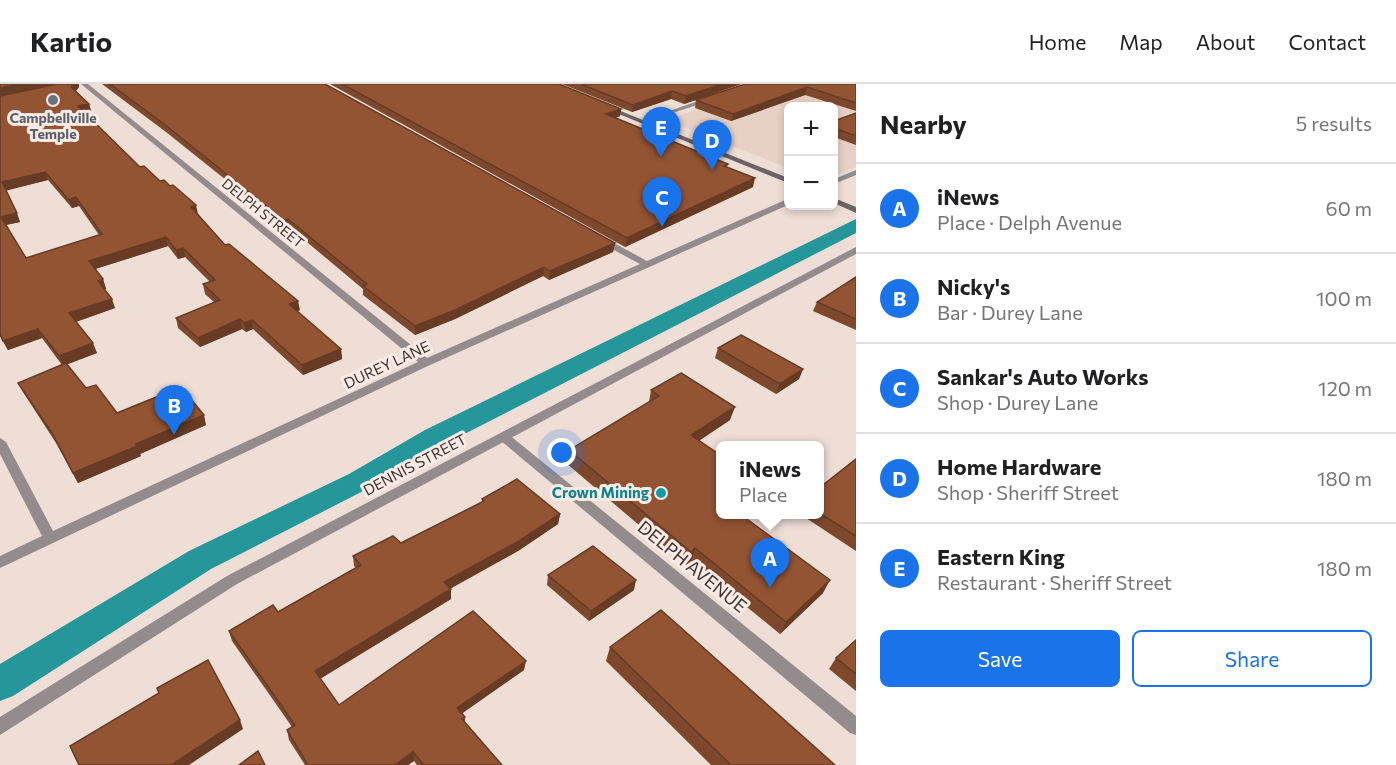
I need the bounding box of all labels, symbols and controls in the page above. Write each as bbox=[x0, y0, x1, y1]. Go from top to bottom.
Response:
text: Kartio bbox=[30, 24, 112, 58]
text: Home bbox=[1029, 29, 1086, 54]
text: Map bbox=[1119, 29, 1163, 54]
text: About bbox=[1196, 29, 1255, 54]
text: Contact bbox=[1288, 29, 1366, 54]
marker: Campbellville Temple bbox=[46, 93, 60, 107]
map controls bbox=[784, 102, 838, 210]
button: + bbox=[784, 102, 838, 156]
pin: E bbox=[642, 107, 680, 157]
text: Nearby bbox=[880, 108, 967, 139]
place label: Campbellville Temple bbox=[9, 109, 97, 142]
text: 5 results bbox=[1296, 111, 1372, 135]
pin: D bbox=[692, 120, 732, 170]
button: − bbox=[784, 156, 838, 210]
street label: DELPH STREET bbox=[219, 174, 308, 251]
pin: C bbox=[642, 178, 682, 227]
text: iNews bbox=[937, 183, 999, 210]
text: A bbox=[892, 196, 907, 220]
text: 60 m bbox=[1326, 196, 1372, 220]
text: Place · Delph Avenue bbox=[937, 210, 1122, 234]
text: Nicky's bbox=[937, 273, 1010, 300]
text: B bbox=[893, 286, 906, 310]
text: 100 m bbox=[1316, 286, 1372, 310]
text: Bar · Durey Lane bbox=[937, 300, 1083, 324]
street label: DUREY LANE bbox=[341, 336, 433, 392]
text: Sankar's Auto Works bbox=[937, 363, 1149, 390]
text: C bbox=[893, 376, 906, 400]
text: 120 m bbox=[1318, 376, 1372, 400]
pin: B bbox=[154, 386, 194, 435]
text: Shop · Durey Lane bbox=[937, 390, 1098, 414]
street label: DENNIS STREET bbox=[360, 429, 469, 499]
your location bbox=[547, 438, 576, 467]
popup bbox=[716, 441, 824, 519]
text: Home Hardware bbox=[937, 453, 1101, 480]
text: iNews bbox=[739, 455, 801, 482]
text: D bbox=[892, 466, 907, 490]
text: 180 m bbox=[1317, 466, 1372, 490]
text: Shop · Sheriff Street bbox=[937, 480, 1119, 504]
text: Place bbox=[739, 482, 787, 506]
place label: Crown Mining bbox=[552, 483, 649, 501]
marker: Crown Mining bbox=[654, 486, 668, 500]
street label: DELPH AVENUE bbox=[634, 515, 752, 617]
pin: A bbox=[750, 538, 790, 588]
text: Eastern King bbox=[937, 543, 1065, 570]
text: E bbox=[894, 556, 905, 580]
text: 180 m bbox=[1317, 556, 1372, 580]
text: Restaurant · Sheriff Street bbox=[937, 570, 1172, 594]
button: Save bbox=[880, 630, 1120, 687]
button: Share bbox=[1132, 630, 1372, 687]

